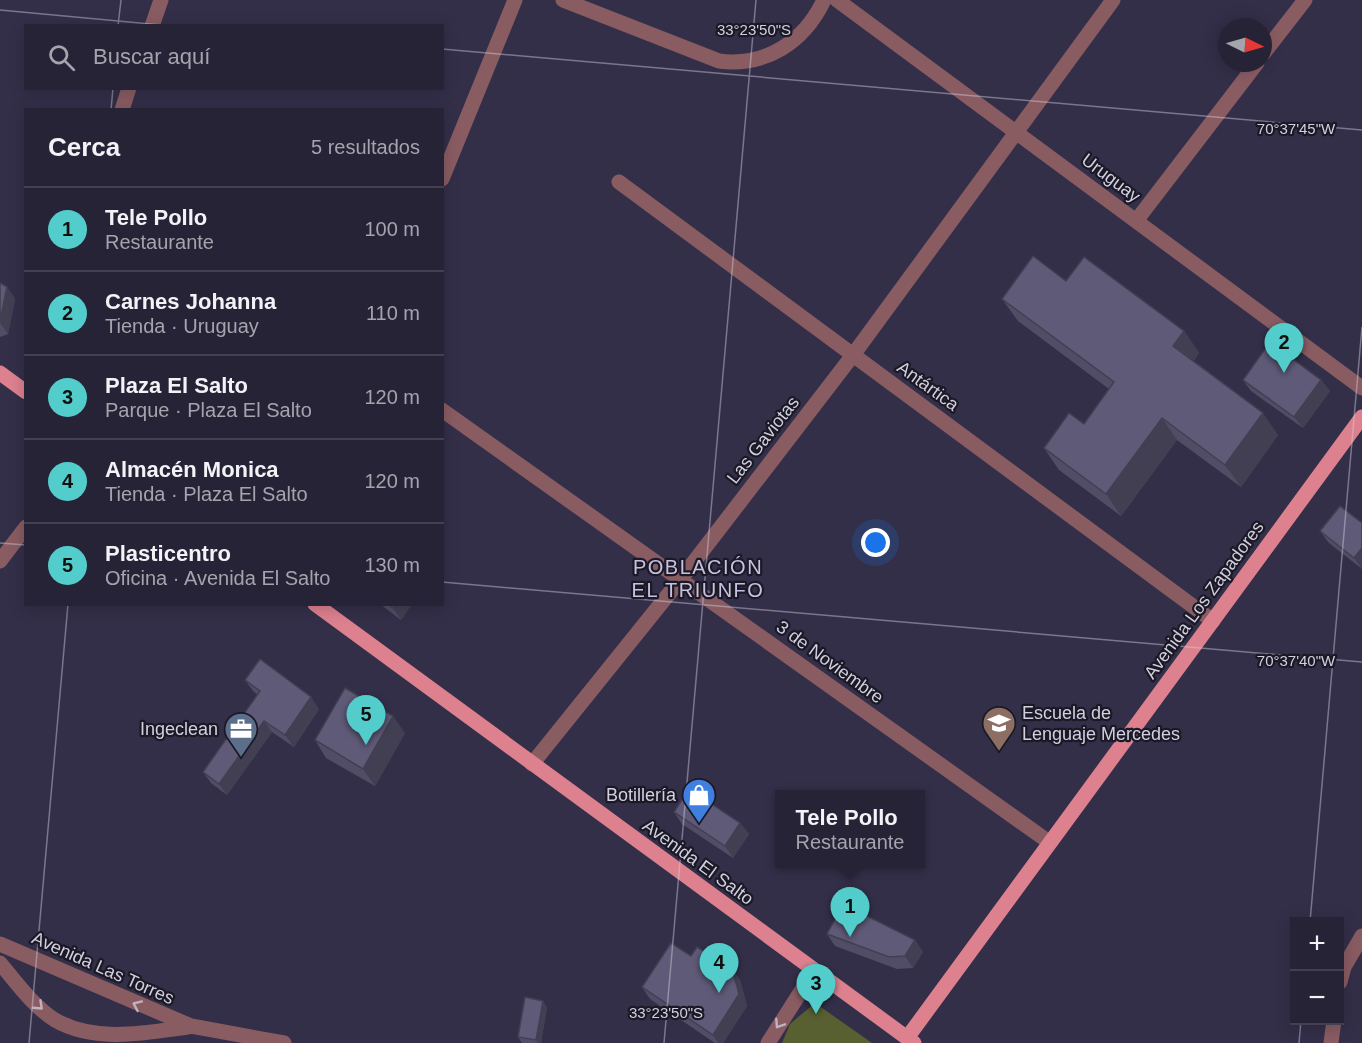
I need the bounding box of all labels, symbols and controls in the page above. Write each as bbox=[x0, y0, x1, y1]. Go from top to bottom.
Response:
north arrow bbox=[1218, 18, 1272, 72]
text: 33°23'50"S bbox=[717, 21, 791, 38]
search box bbox=[24, 24, 444, 90]
icon: search bbox=[45, 41, 78, 74]
text: Buscar aquí bbox=[93, 44, 210, 69]
text: 70°37'45"W bbox=[1257, 120, 1336, 137]
text: Cerca bbox=[48, 132, 120, 162]
text: 5 resultados bbox=[311, 136, 420, 158]
street label: Uruguay bbox=[1078, 150, 1144, 206]
text: Tele Pollo bbox=[105, 205, 207, 230]
text: 1 bbox=[62, 218, 73, 240]
text: 100 m bbox=[364, 218, 420, 240]
text: Restaurante bbox=[105, 231, 214, 253]
text: Carnes Johanna bbox=[105, 289, 276, 314]
text: 2 bbox=[62, 302, 73, 324]
text: 110 m bbox=[366, 302, 420, 324]
text: Tienda · Uruguay bbox=[105, 315, 259, 337]
pin: 2 bbox=[1264, 324, 1304, 373]
street label: Antártica bbox=[893, 357, 963, 416]
text: Plaza El Salto bbox=[105, 373, 248, 398]
text: 3 bbox=[62, 386, 73, 408]
text: 120 m bbox=[364, 386, 420, 408]
street label: Las Gaviotas bbox=[723, 392, 803, 488]
text: Parque · Plaza El Salto bbox=[105, 399, 312, 421]
text: Almacén Monica bbox=[105, 457, 279, 482]
text: 4 bbox=[62, 470, 73, 492]
text: 120 m bbox=[364, 470, 420, 492]
text: Tienda · Plaza El Salto bbox=[105, 483, 308, 505]
street label: Avenida Los Zapadores bbox=[1140, 517, 1268, 683]
your location bbox=[861, 528, 890, 557]
text: Plasticentro bbox=[105, 541, 231, 566]
text: 5 bbox=[62, 554, 73, 576]
text: 130 m bbox=[364, 554, 420, 576]
district label: POBLACIÓN EL TRIUNFO bbox=[632, 556, 764, 601]
text: Oficina · Avenida El Salto bbox=[105, 567, 330, 589]
street label: 3 de Noviembre bbox=[773, 617, 887, 707]
text: 70°37'40"W bbox=[1257, 652, 1336, 669]
pin: 5 bbox=[346, 696, 386, 745]
place label: Escuela de Lenguaje Mercedes bbox=[1022, 703, 1180, 744]
school or university icon: Escuela de Lenguaje Mercedes bbox=[981, 705, 1017, 752]
office icon: Ingeclean bbox=[223, 711, 259, 758]
place label: Ingeclean bbox=[140, 719, 218, 739]
shop icon: Botillería bbox=[681, 777, 717, 824]
place label: Botillería bbox=[606, 785, 677, 805]
popup bbox=[775, 790, 925, 868]
text: Tele Pollo bbox=[796, 805, 898, 830]
street label: Avenida El Salto bbox=[639, 815, 757, 909]
text: Restaurante bbox=[796, 831, 904, 853]
pin: 1 bbox=[830, 888, 870, 937]
map controls bbox=[1290, 917, 1344, 1025]
button: + bbox=[1290, 917, 1344, 971]
street label: Avenida Las Torres bbox=[29, 928, 177, 1008]
pin: 4 bbox=[700, 944, 738, 993]
pin: 3 bbox=[796, 964, 836, 1014]
button: − bbox=[1290, 971, 1344, 1025]
one-way arrow bbox=[32, 999, 43, 1010]
one-way arrow bbox=[132, 1000, 143, 1012]
text: 33°23'50"S bbox=[629, 1004, 703, 1021]
one-way arrow bbox=[775, 1018, 787, 1028]

